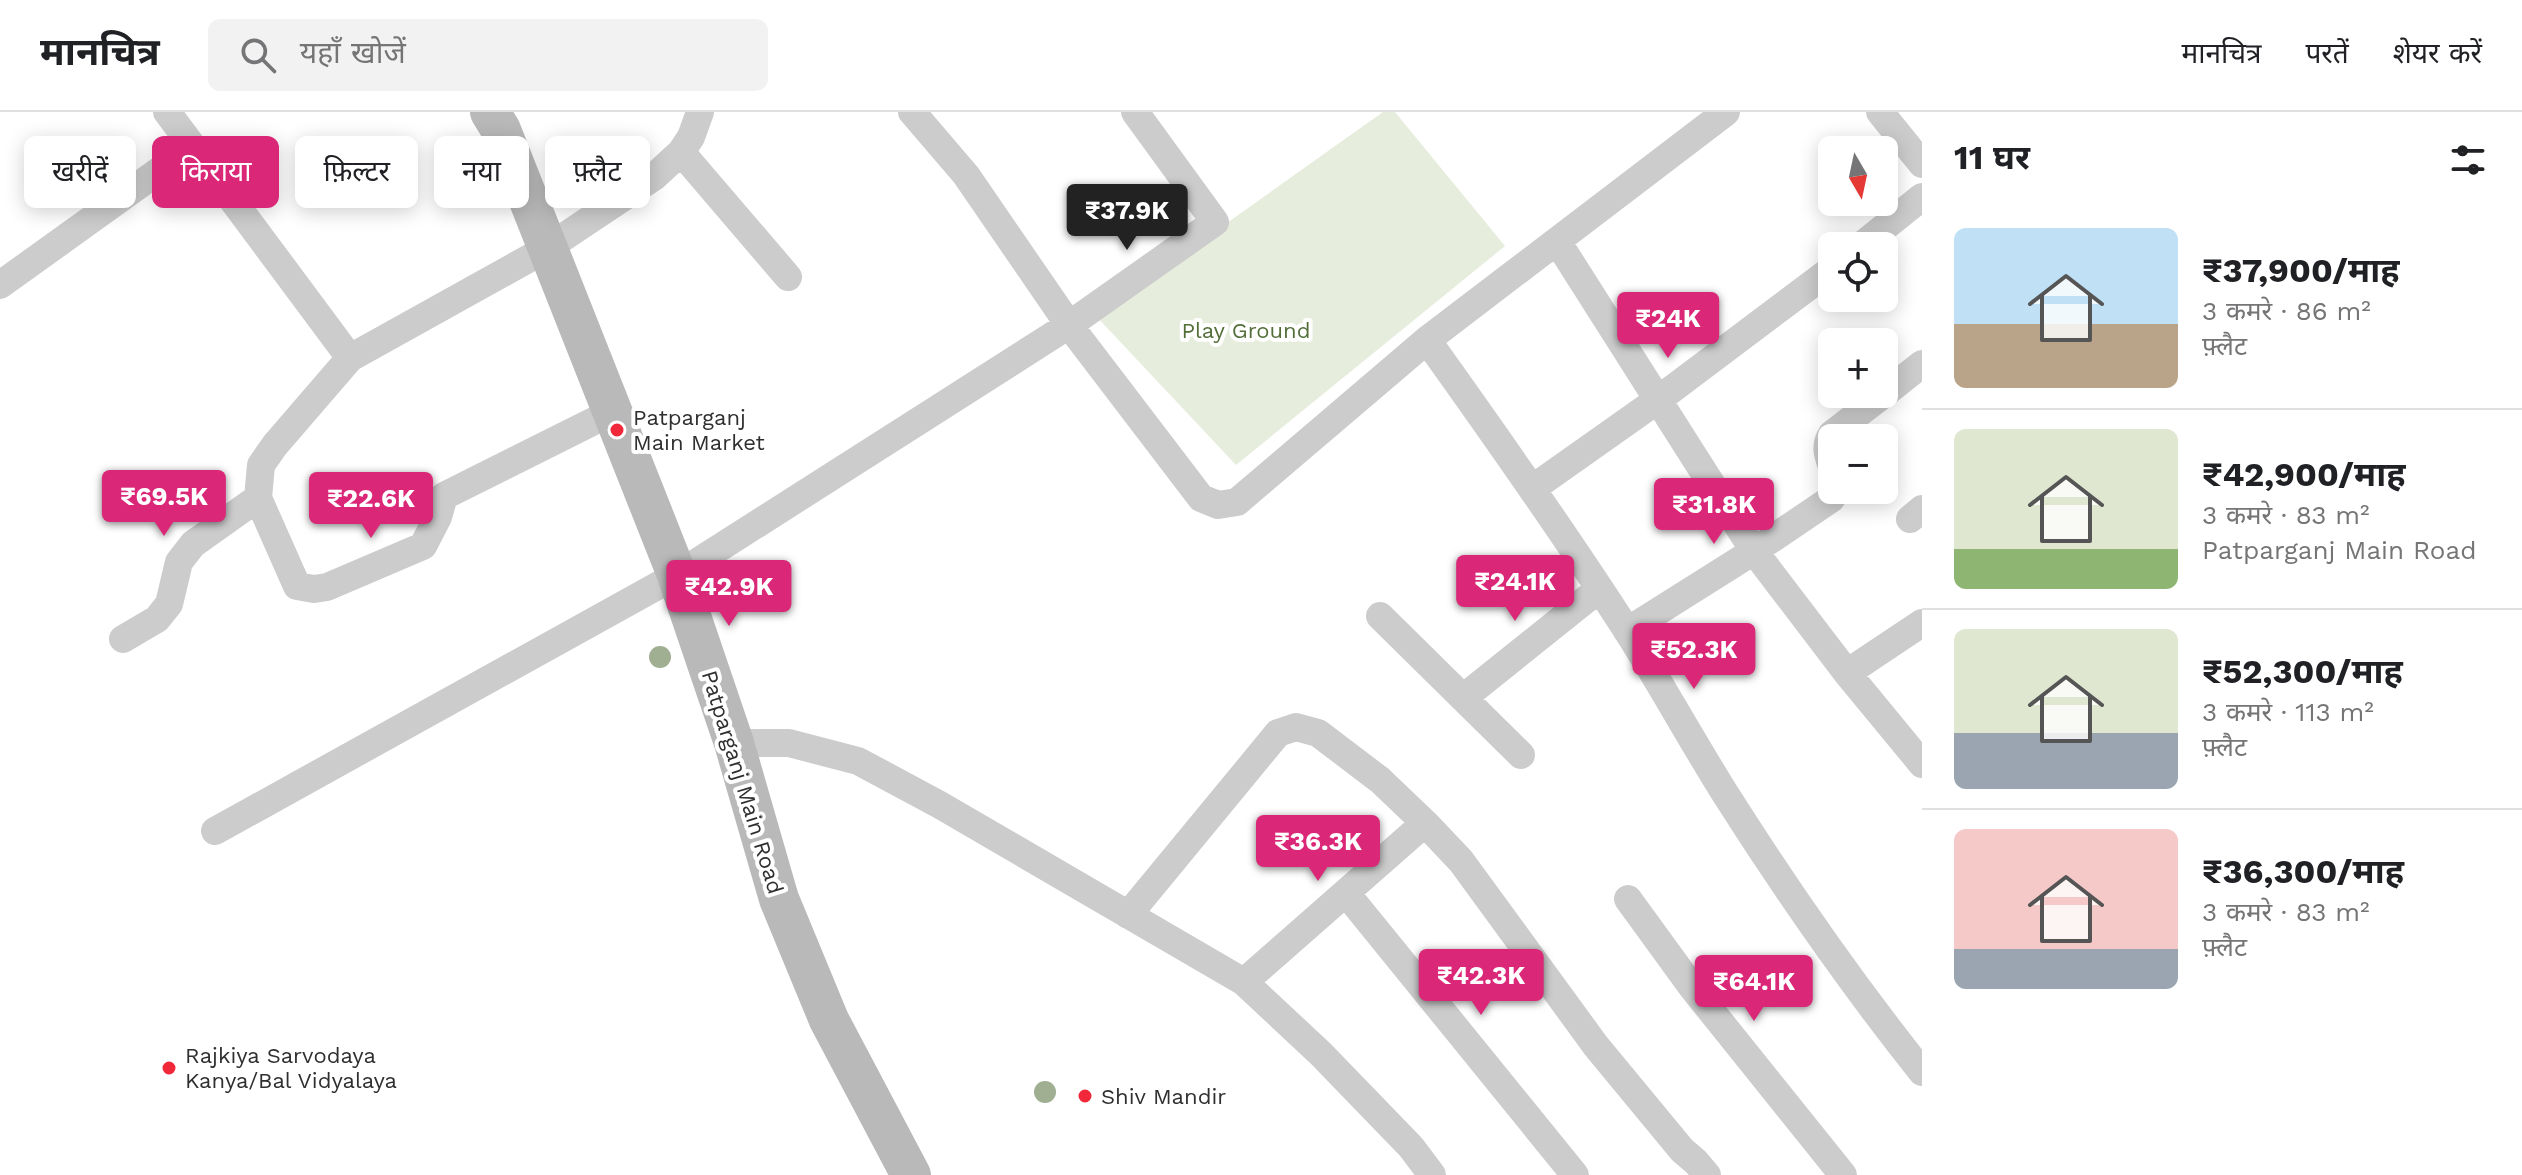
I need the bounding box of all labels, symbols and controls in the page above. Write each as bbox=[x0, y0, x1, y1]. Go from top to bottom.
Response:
search box bbox=[208, 19, 768, 91]
text: मानचित्र bbox=[40, 30, 160, 74]
icon: search bbox=[236, 33, 280, 77]
text: यहाँ खोजें bbox=[300, 35, 406, 70]
text: मानचित्र bbox=[2181, 37, 2261, 70]
text: परतें bbox=[2305, 37, 2349, 70]
text: शेयर करें bbox=[2393, 37, 2482, 70]
chip: खरीदें bbox=[24, 136, 136, 208]
chip: किराया bbox=[152, 136, 279, 208]
chip: फ़िल्टर bbox=[295, 136, 418, 208]
chip: नया bbox=[434, 136, 529, 208]
chip: फ़्लैट bbox=[545, 136, 650, 208]
north arrow bbox=[1818, 136, 1898, 216]
map controls bbox=[1818, 136, 1898, 504]
text: 11 घर bbox=[1954, 137, 2030, 177]
icon: filters bbox=[2446, 138, 2490, 182]
pin: ₹37.9K bbox=[1062, 184, 1192, 252]
text: ₹37.9K bbox=[1085, 195, 1169, 225]
button: locate bbox=[1818, 232, 1898, 312]
text: ₹37,900/माह bbox=[2202, 250, 2399, 290]
icon: home bbox=[2018, 260, 2114, 356]
pin: ₹24K bbox=[1621, 292, 1715, 360]
text: 3 कमरे · 86 m² bbox=[2202, 296, 2371, 326]
text: ₹24K bbox=[1635, 303, 1701, 333]
park label: Play Ground bbox=[1181, 318, 1311, 343]
button: + bbox=[1818, 328, 1898, 408]
text: फ़्लैट bbox=[2202, 331, 2247, 361]
place label: Patparganj Main Market bbox=[633, 405, 765, 455]
marker: Patparganj Main Market bbox=[608, 421, 626, 439]
button: − bbox=[1818, 424, 1898, 504]
text: ₹42,900/माह bbox=[2202, 454, 2405, 494]
icon: home bbox=[2018, 461, 2114, 557]
pin: ₹69.5K bbox=[99, 470, 229, 538]
pin: ₹22.6K bbox=[306, 472, 436, 540]
pin: ₹31.8K bbox=[1649, 478, 1779, 546]
text: ₹69.5K bbox=[120, 481, 208, 511]
text: ₹22.6K bbox=[327, 483, 415, 513]
text: ₹31.8K bbox=[1672, 489, 1756, 519]
text: 3 कमरे · 83 m² bbox=[2202, 500, 2370, 530]
text: Patparganj Main Road bbox=[2202, 535, 2476, 565]
pin: ₹24.1K bbox=[1450, 555, 1580, 623]
pin: ₹42.9K bbox=[664, 560, 794, 628]
text: ₹24.1K bbox=[1474, 566, 1556, 596]
text: ₹42.9K bbox=[684, 571, 774, 601]
pin: ₹52.3K bbox=[1629, 623, 1759, 691]
text: ₹52.3K bbox=[1650, 634, 1738, 664]
text: ₹52,300/माह bbox=[2202, 651, 2403, 691]
icon: home bbox=[2018, 661, 2114, 757]
street label: Patparganj Main Road bbox=[697, 667, 788, 897]
text: 3 कमरे · 113 m² bbox=[2202, 697, 2374, 727]
text: फ़्लैट bbox=[2202, 732, 2247, 762]
pin: ₹36.3K bbox=[1253, 815, 1383, 883]
text: ₹36.3K bbox=[1274, 826, 1362, 856]
text: ₹36,300/माह bbox=[2202, 851, 2404, 891]
icon: home bbox=[2018, 861, 2114, 957]
text: 3 कमरे · 83 m² bbox=[2202, 897, 2370, 927]
text: फ़्लैट bbox=[2202, 932, 2247, 962]
pin: ₹42.3K bbox=[1416, 949, 1546, 1017]
pin: ₹64.1K bbox=[1689, 955, 1819, 1023]
text: ₹42.3K bbox=[1437, 960, 1525, 990]
text: ₹64.1K bbox=[1713, 966, 1795, 996]
place label: Rajkiya Sarvodaya Kanya/Bal Vidyalaya bbox=[185, 1043, 397, 1093]
marker: Rajkiya Sarvodaya Kanya/Bal Vidyalaya bbox=[160, 1059, 178, 1077]
place label: Shiv Mandir bbox=[1101, 1084, 1226, 1109]
marker: Shiv Mandir bbox=[1076, 1087, 1094, 1105]

